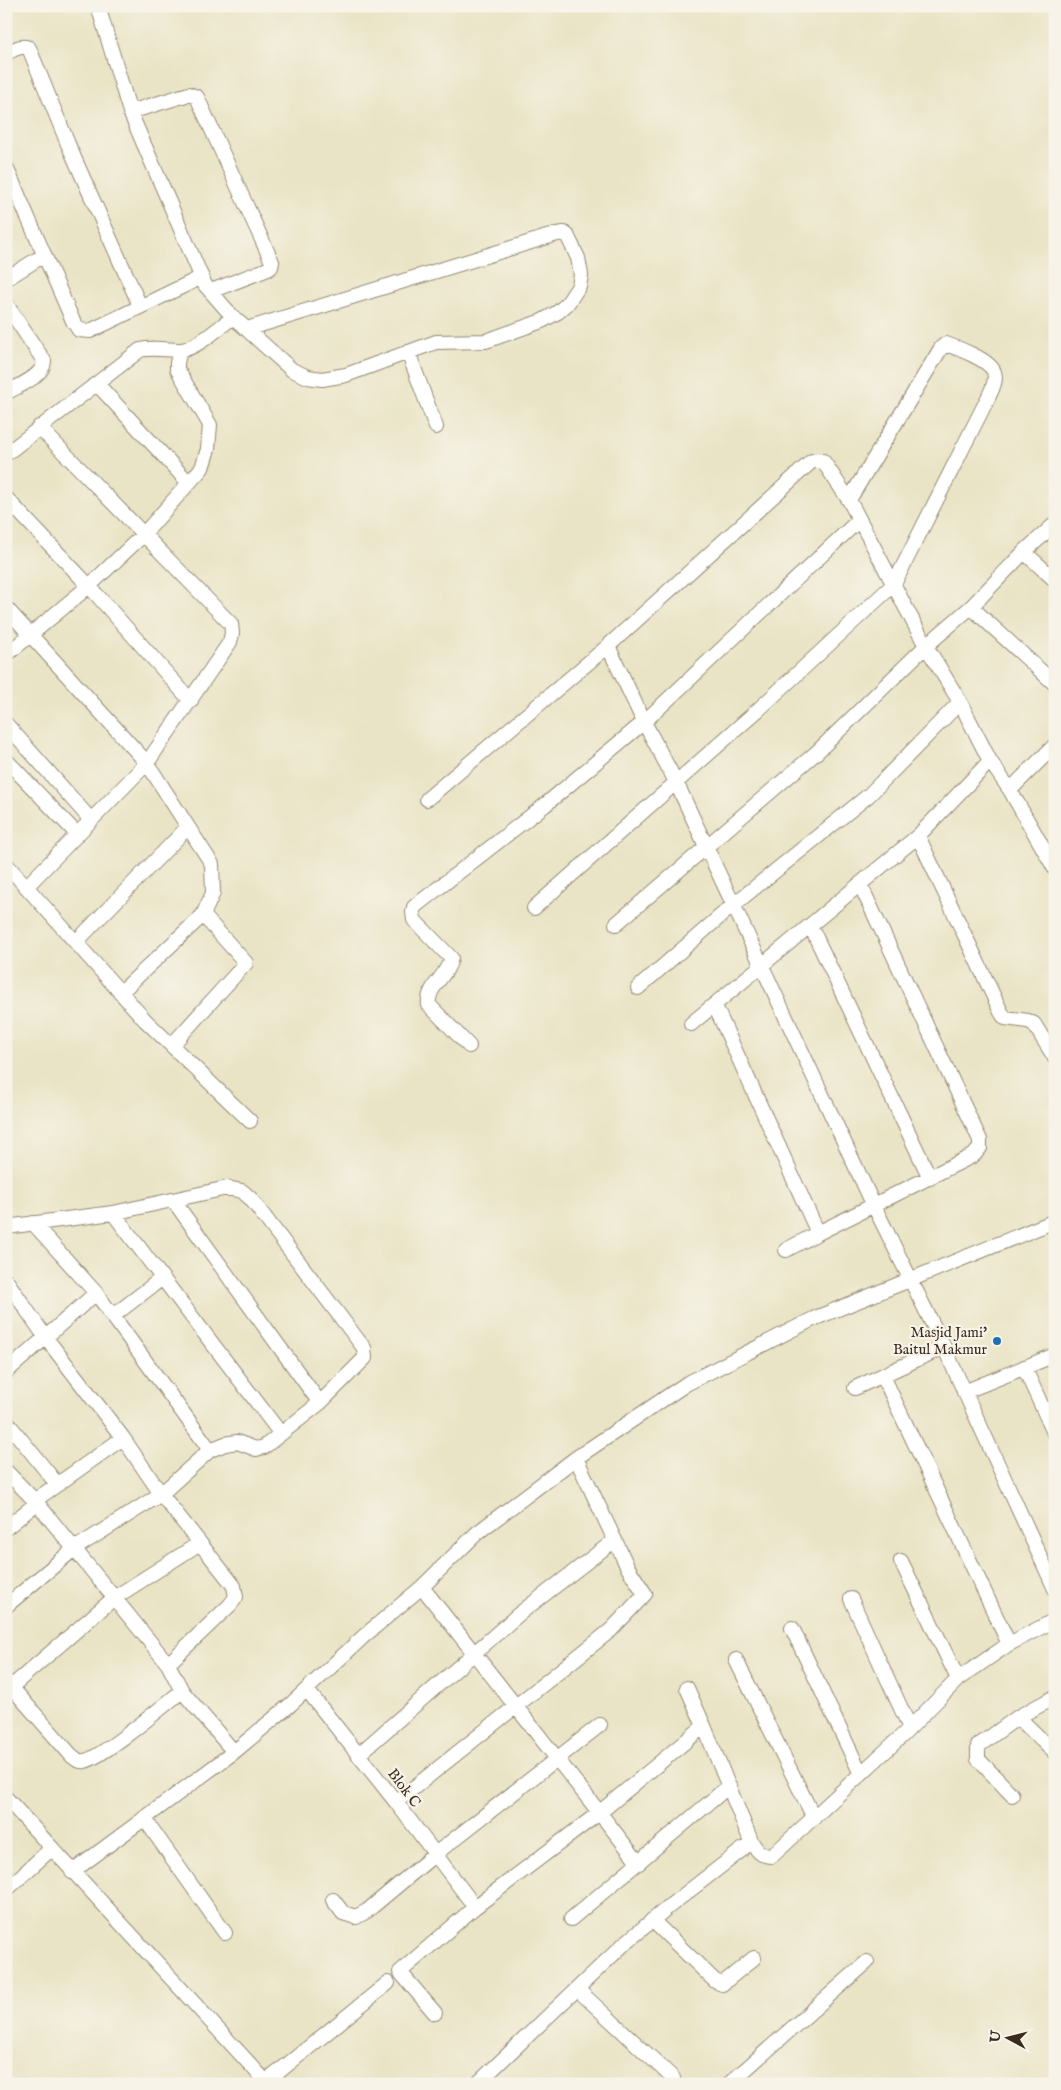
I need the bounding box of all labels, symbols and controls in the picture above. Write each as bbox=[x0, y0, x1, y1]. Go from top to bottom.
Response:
place label: Masjid Jami' Baitul Makmur bbox=[893, 1323, 987, 1359]
marker: Masjid Jami' Baitul Makmur bbox=[991, 1335, 1003, 1347]
street label: Blok C bbox=[383, 1765, 425, 1812]
north arrow bbox=[984, 2012, 1034, 2062]
text: U bbox=[986, 2028, 1006, 2045]

